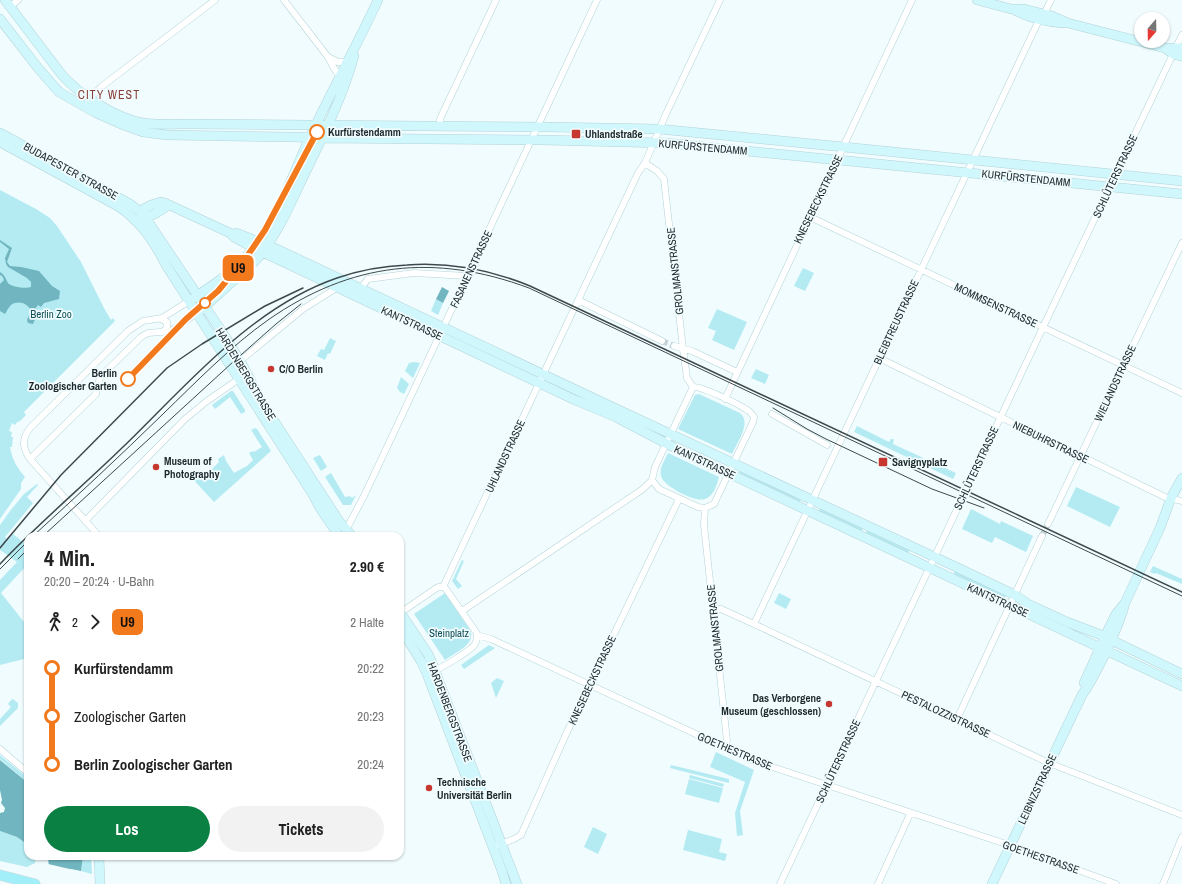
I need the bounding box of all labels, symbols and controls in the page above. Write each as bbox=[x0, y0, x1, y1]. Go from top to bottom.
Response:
north arrow bbox=[1134, 12, 1170, 48]
map controls bbox=[1134, 12, 1170, 48]
district label: CITY WEST bbox=[78, 87, 140, 103]
marker: Kurfürstendamm bbox=[309, 124, 325, 140]
place label: Kurfürstendamm bbox=[328, 125, 401, 139]
place label: Uhlandstraße bbox=[585, 127, 643, 141]
marker: Uhlandstraße bbox=[570, 128, 582, 140]
street label: SCHLÜTERSTRASSE bbox=[1089, 132, 1141, 220]
street label: KURFÜRSTENDAMM bbox=[658, 136, 748, 158]
street label: BUDAPESTER STRASSE bbox=[21, 139, 121, 203]
street label: KNESEBECKSTRASSE bbox=[790, 152, 846, 246]
street label: KURFÜRSTENDAMM bbox=[981, 166, 1071, 190]
street label: GROLMANSTRASSE bbox=[663, 227, 687, 315]
street label: FASANENSTRASSE bbox=[447, 228, 495, 310]
line badge: U9 bbox=[220, 255, 256, 281]
text: U9 bbox=[231, 259, 245, 277]
street label: BLEIBTREUSTRASSE bbox=[870, 277, 922, 367]
street label: MOMMSENSTRASSE bbox=[952, 280, 1040, 330]
unlabelled marker bbox=[199, 297, 211, 309]
street label: KANTSTRASSE bbox=[379, 303, 445, 343]
park label: Berlin Zoo bbox=[30, 307, 72, 321]
street label: HARDENBERGSTRASSE bbox=[213, 325, 279, 423]
street label: WIELANDSTRASSE bbox=[1091, 342, 1139, 424]
place label: C/O Berlin bbox=[279, 362, 323, 376]
marker: C/O Berlin bbox=[266, 364, 276, 374]
place label: Berlin Zoologischer Garten bbox=[29, 366, 117, 393]
marker: Berlin Zoologischer Garten bbox=[120, 371, 136, 387]
street label: UHLANDSTRASSE bbox=[482, 417, 528, 495]
street label: NIEBUHRSTRASSE bbox=[1011, 418, 1091, 466]
street label: SCHLÜTERSTRASSE bbox=[950, 424, 1002, 512]
street label: KANTSTRASSE bbox=[672, 442, 738, 482]
place label: Museum of Photography bbox=[164, 454, 220, 481]
place label: Savignyplatz bbox=[892, 455, 948, 469]
marker: Savignyplatz bbox=[877, 456, 889, 468]
marker: Museum of Photography bbox=[151, 462, 161, 472]
text: 4 Min. bbox=[44, 543, 95, 573]
text: 2.90 € bbox=[350, 556, 384, 577]
text: 20:20 – 20:24 · U-Bahn bbox=[44, 573, 154, 590]
street label: KANTSTRASSE bbox=[965, 580, 1031, 620]
street label: GROLMANSTRASSE bbox=[703, 584, 727, 672]
icon: walk bbox=[44, 611, 66, 633]
icon: forward bbox=[84, 611, 106, 633]
text: U9 bbox=[120, 613, 135, 631]
text: 2 bbox=[72, 614, 78, 631]
text: 2 Halte bbox=[350, 614, 384, 631]
park label: Steinplatz bbox=[429, 626, 470, 640]
street label: KNESEBECKSTRASSE bbox=[565, 633, 619, 727]
text: Kurfürstendamm bbox=[74, 658, 173, 679]
text: 20:22 bbox=[357, 660, 384, 677]
street label: HARDENBERGSTRASSE bbox=[425, 660, 475, 764]
street label: PESTALOZZISTRASSE bbox=[899, 687, 993, 741]
place label: Das Verborgene Museum (geschlossen) bbox=[721, 691, 821, 718]
marker: Das Verborgene Museum (geschlossen) bbox=[824, 699, 834, 709]
text: Zoologischer Garten bbox=[74, 706, 186, 727]
text: 20:23 bbox=[357, 708, 384, 725]
street label: SCHLÜTERSTRASSE bbox=[812, 717, 864, 805]
street label: GOETHESTRASSE bbox=[695, 729, 775, 773]
street label: LEIBNIZSTRASSE bbox=[1015, 752, 1059, 826]
text: Berlin Zoologischer Garten bbox=[74, 754, 233, 775]
text: 20:24 bbox=[357, 756, 384, 773]
place label: Technische Universität Berlin bbox=[437, 775, 512, 802]
marker: Technische Universität Berlin bbox=[424, 783, 434, 793]
button: Los bbox=[44, 806, 210, 852]
button: Tickets bbox=[218, 806, 384, 852]
street label: GOETHESTRASSE bbox=[1001, 837, 1081, 877]

